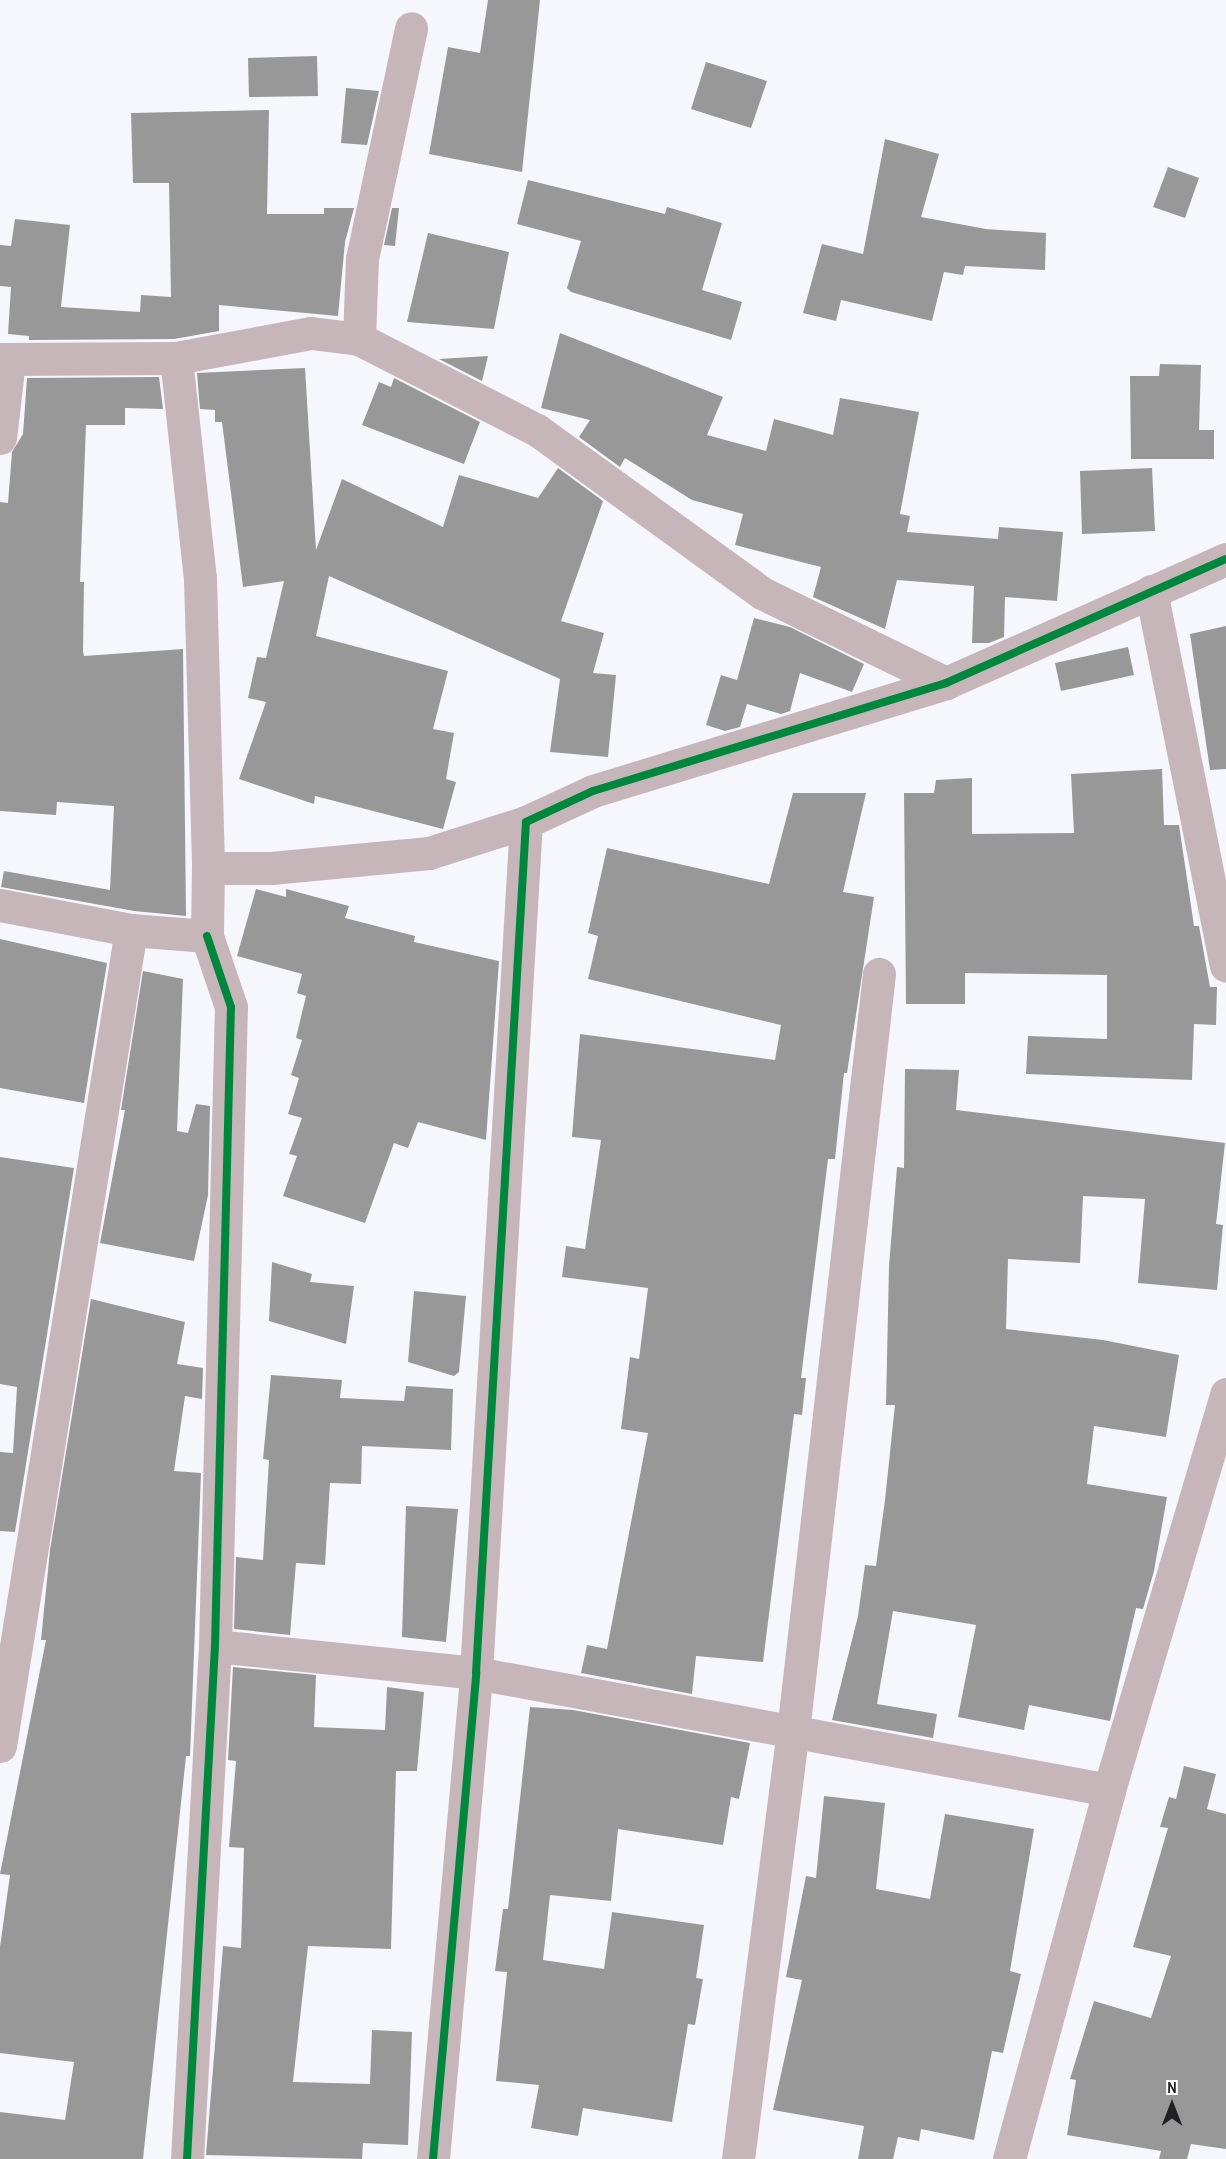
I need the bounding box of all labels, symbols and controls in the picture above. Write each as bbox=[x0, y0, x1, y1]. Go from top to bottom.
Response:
north arrow bbox=[1142, 2075, 1202, 2135]
text: N bbox=[1167, 2076, 1177, 2098]

